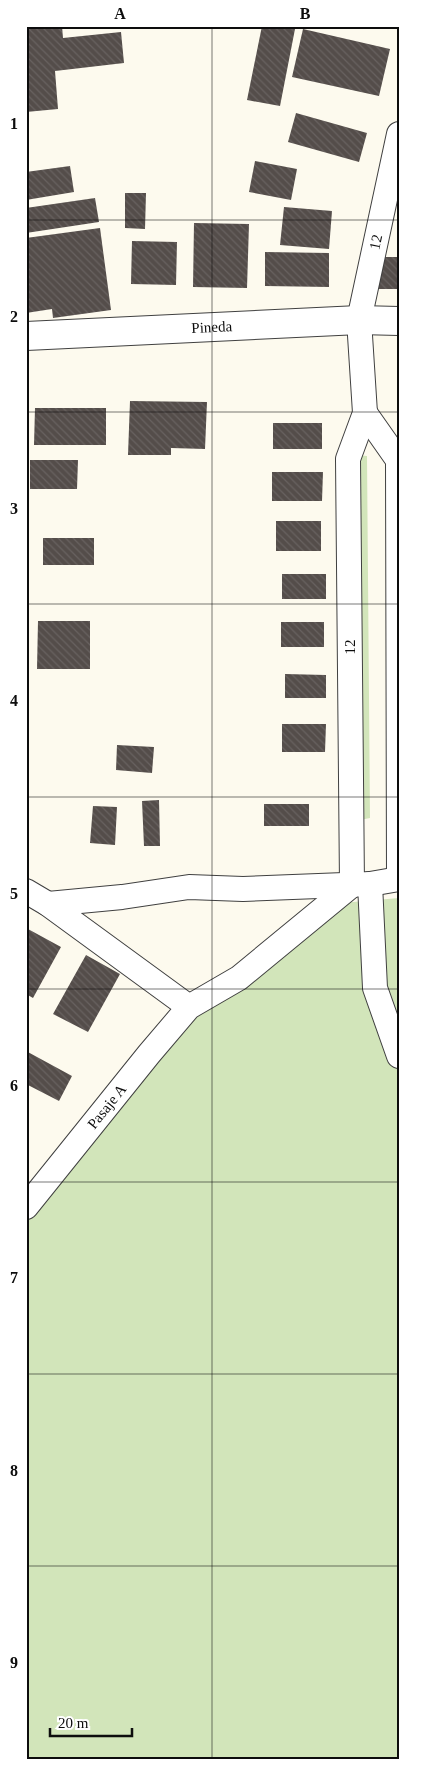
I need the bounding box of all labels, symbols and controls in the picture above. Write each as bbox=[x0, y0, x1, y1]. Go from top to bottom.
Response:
text: A bbox=[114, 5, 126, 22]
text: B bbox=[300, 5, 311, 22]
text: 1 bbox=[10, 115, 18, 132]
street label: 12 bbox=[366, 233, 385, 251]
text: 2 bbox=[10, 308, 18, 325]
street label: Pineda bbox=[191, 318, 233, 336]
text: 3 bbox=[10, 500, 18, 517]
street label: 12 bbox=[342, 640, 358, 655]
text: 4 bbox=[10, 692, 18, 709]
text: 5 bbox=[10, 885, 18, 902]
text: 6 bbox=[10, 1077, 18, 1094]
street label: Pasaje A bbox=[84, 1081, 129, 1132]
text: 7 bbox=[10, 1269, 18, 1286]
text: 8 bbox=[10, 1462, 18, 1479]
text: 9 bbox=[10, 1654, 18, 1671]
scale bar bbox=[50, 1706, 132, 1738]
text: 20 m bbox=[58, 1715, 89, 1731]

